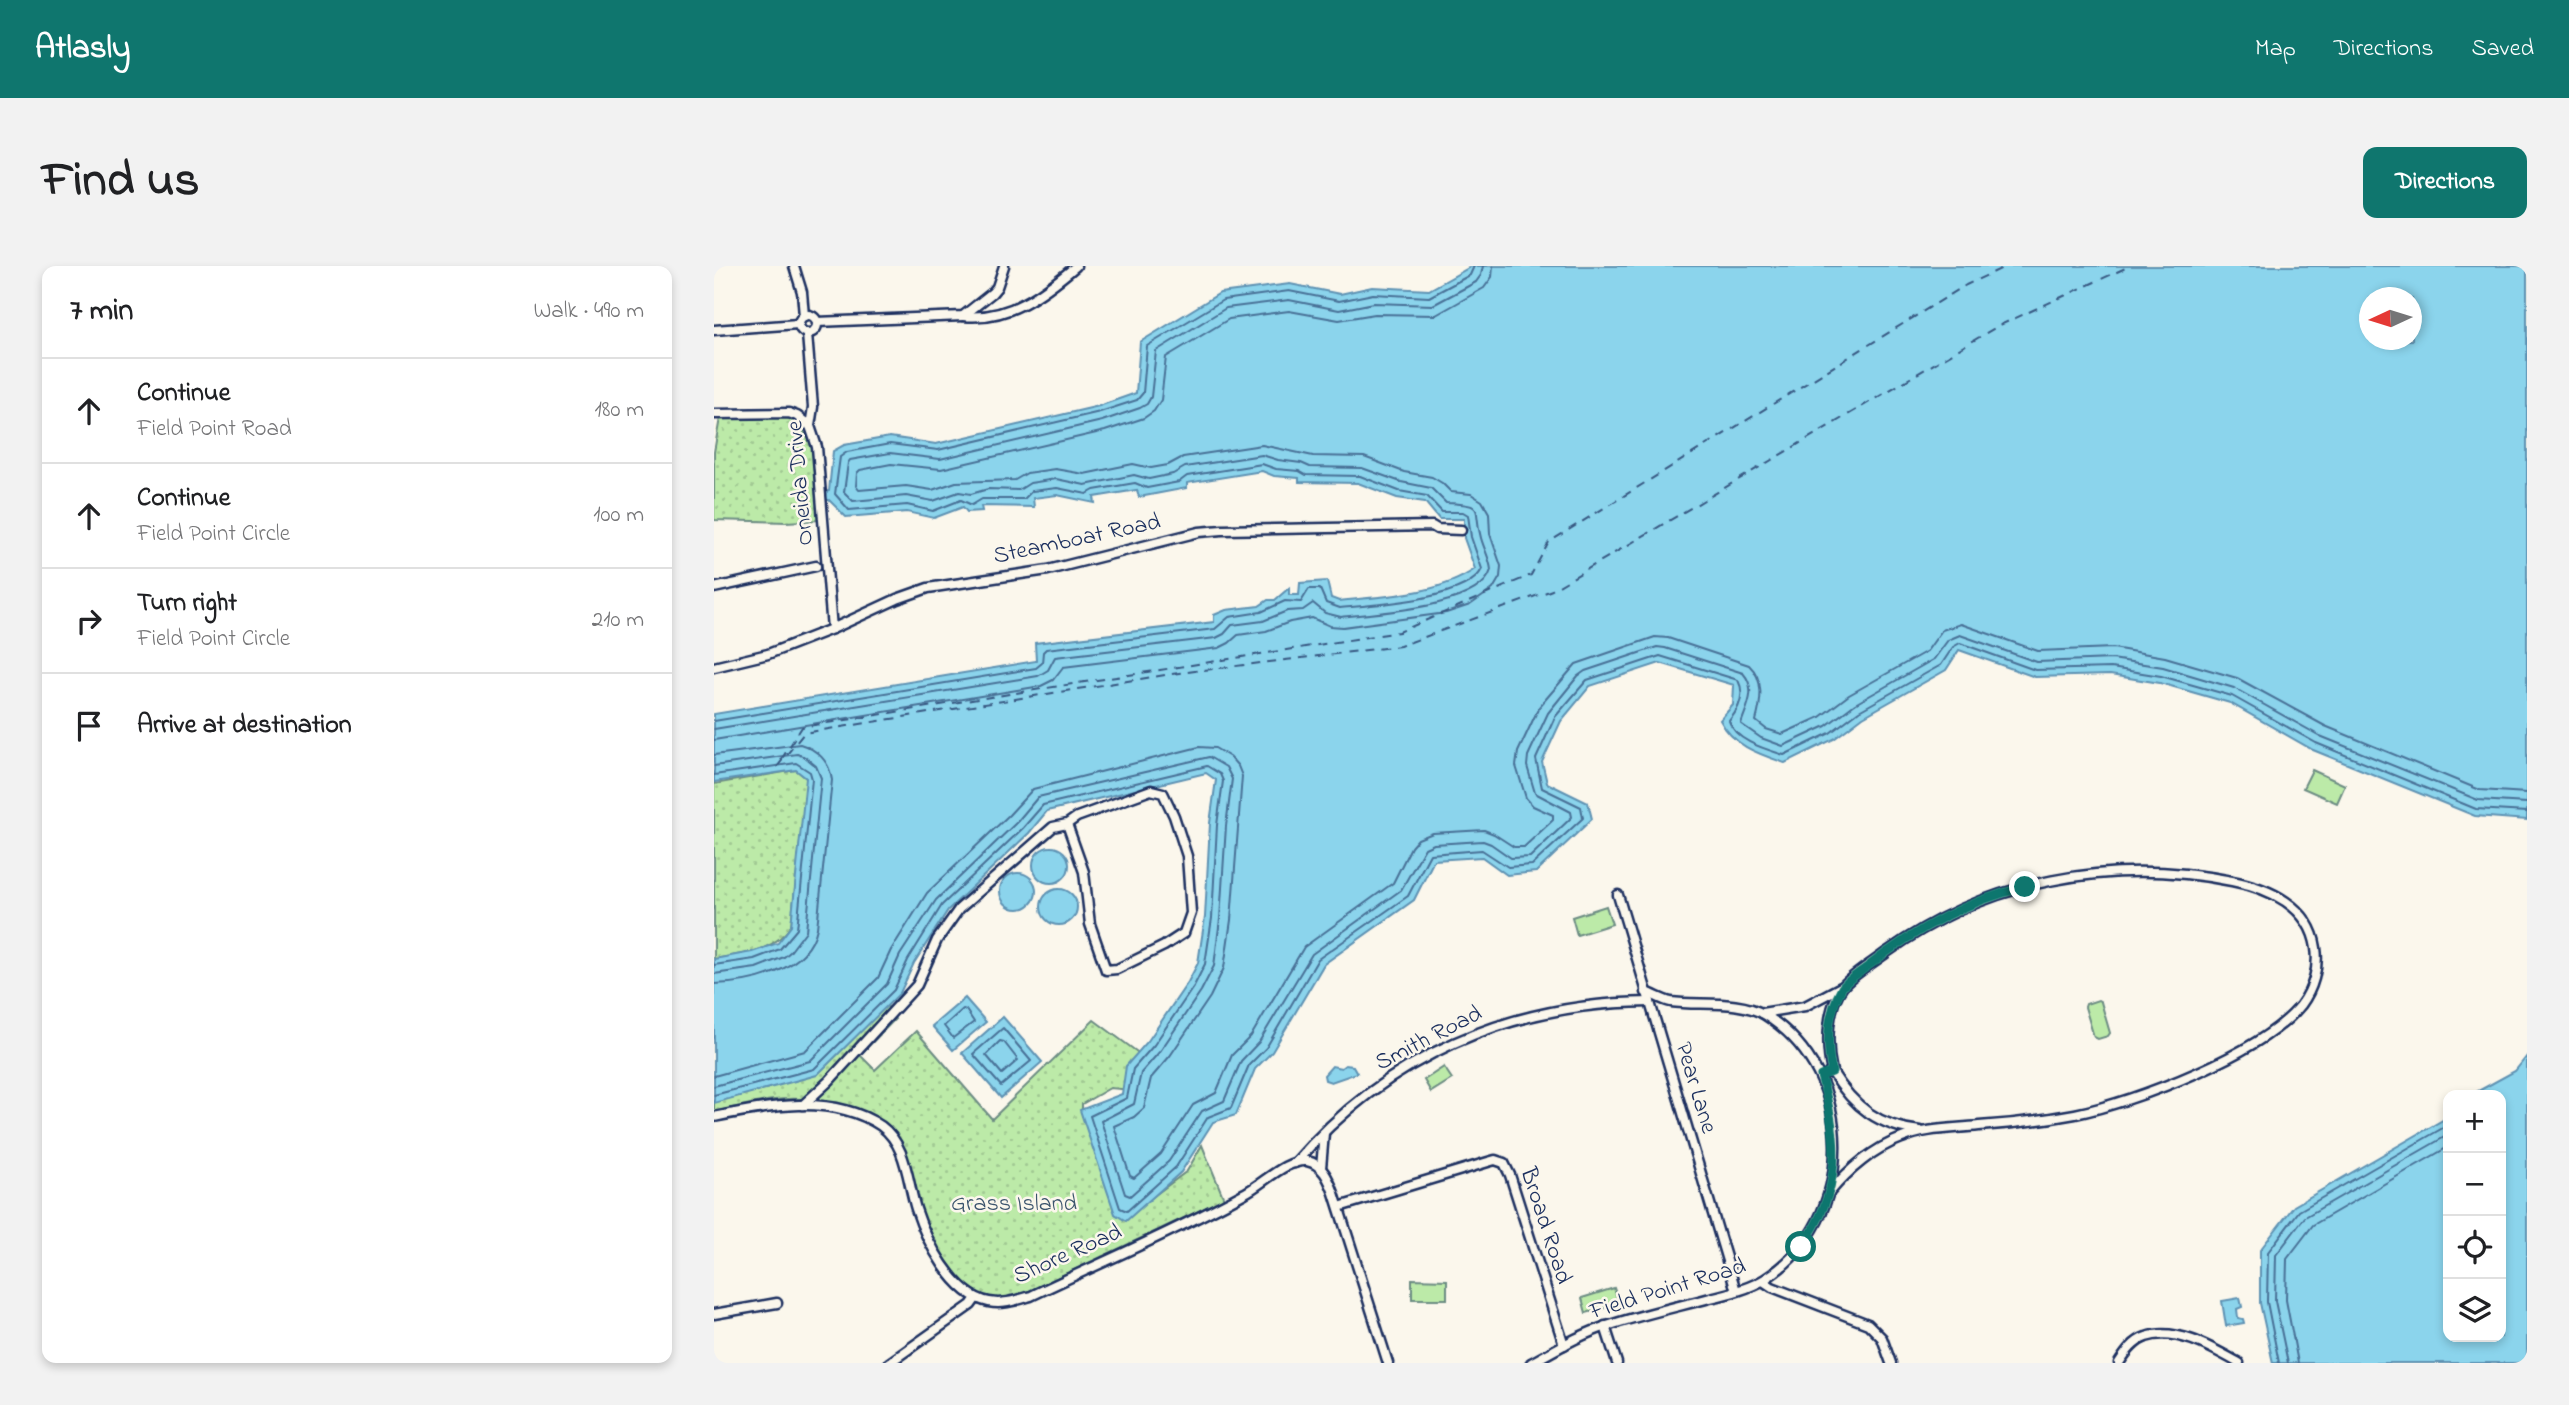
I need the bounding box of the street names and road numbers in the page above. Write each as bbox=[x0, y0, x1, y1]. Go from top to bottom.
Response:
street label: Oneida Drive bbox=[778, 419, 824, 547]
street label: Steamboat Road bbox=[990, 505, 1164, 575]
street label: Smith Road bbox=[1369, 997, 1489, 1081]
street label: Pear Lane bbox=[1665, 1038, 1726, 1138]
street label: Broad Road bbox=[1509, 1162, 1580, 1289]
street label: Shore Road bbox=[1008, 1215, 1128, 1295]
street label: Field Point Road bbox=[1585, 1250, 1751, 1331]

